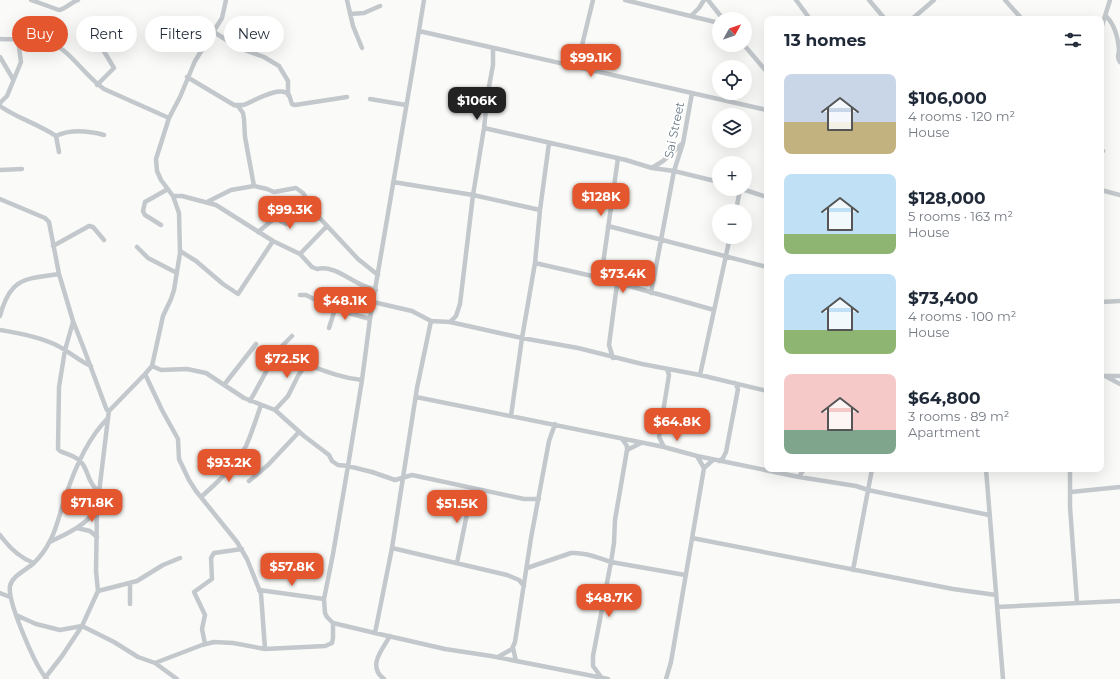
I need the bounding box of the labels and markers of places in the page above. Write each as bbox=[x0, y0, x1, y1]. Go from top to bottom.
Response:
pin: $99.1K bbox=[558, 44, 624, 78]
pin: $106K bbox=[449, 87, 505, 121]
pin: $128K bbox=[573, 183, 629, 217]
pin: $99.3K bbox=[257, 196, 323, 230]
pin: $73.4K bbox=[590, 260, 656, 294]
pin: $48.1K bbox=[312, 287, 378, 321]
pin: $72.5K bbox=[254, 345, 320, 379]
pin: $64.8K bbox=[644, 408, 710, 442]
pin: $93.2K bbox=[196, 449, 262, 483]
pin: $71.8K bbox=[59, 489, 125, 523]
pin: $51.5K bbox=[424, 490, 490, 524]
pin: $57.8K bbox=[259, 553, 325, 587]
pin: $48.7K bbox=[576, 584, 642, 618]

